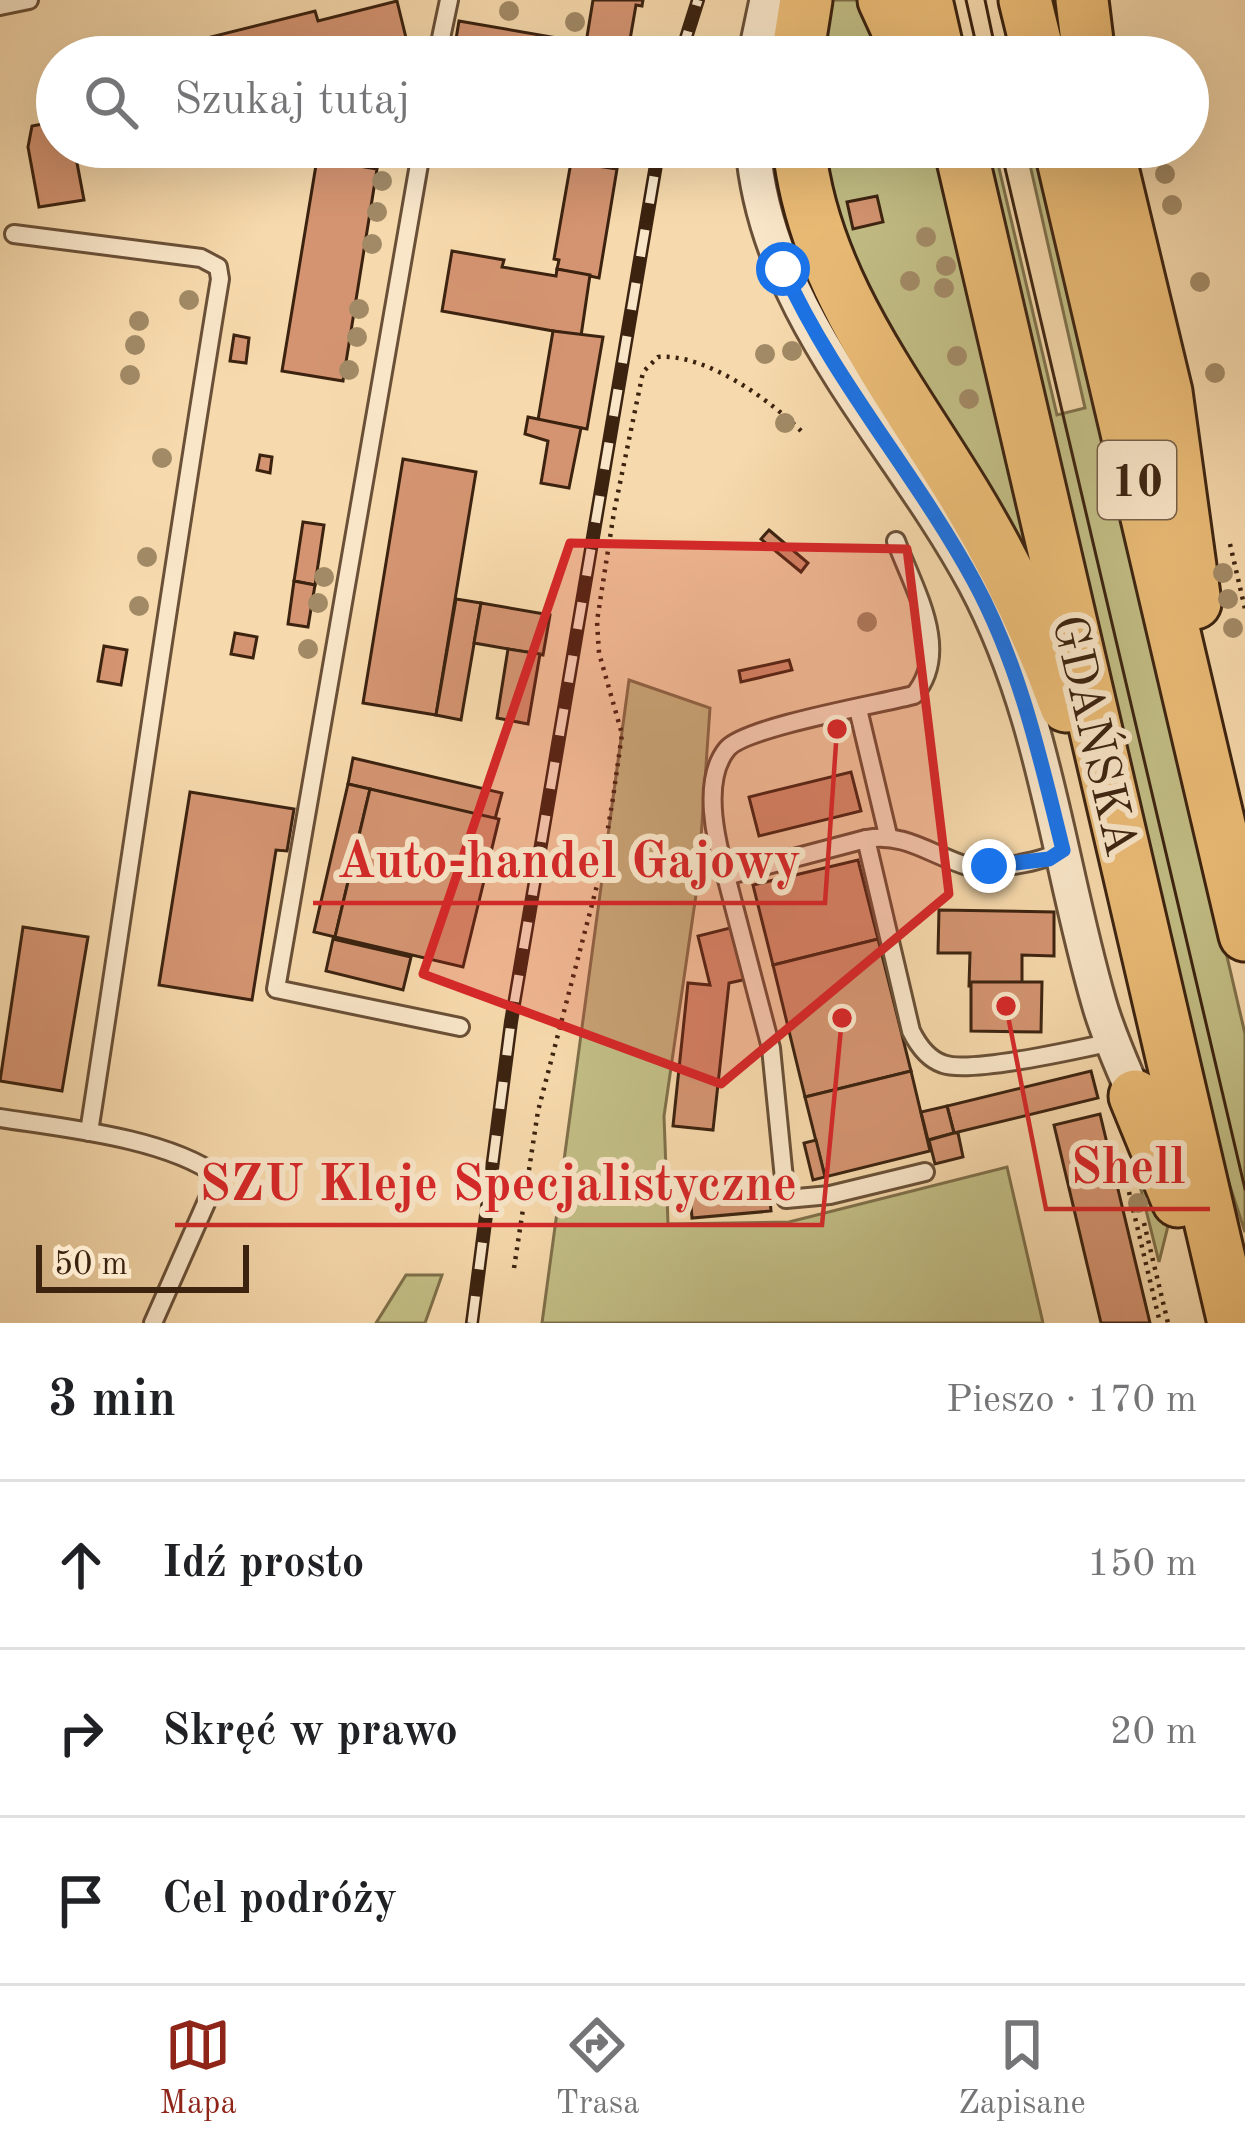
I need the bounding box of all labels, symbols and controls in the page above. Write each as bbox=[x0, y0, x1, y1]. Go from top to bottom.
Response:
search box bbox=[36, 36, 1209, 168]
icon: search bbox=[78, 69, 144, 135]
text: Szukaj tutaj bbox=[174, 79, 411, 124]
route start bbox=[756, 242, 810, 296]
road number: 10 bbox=[1098, 441, 1176, 519]
street label: GDAŃSKA bbox=[1042, 609, 1153, 861]
callout: Auto-handel Gajowy bbox=[313, 816, 825, 903]
text: Auto-handel Gajowy bbox=[337, 838, 801, 890]
route end bbox=[962, 839, 1016, 893]
callout: Shell bbox=[1046, 1122, 1210, 1209]
callout: SZU Kleje Specjalistyczne bbox=[175, 1138, 822, 1225]
text: Shell bbox=[1070, 1144, 1186, 1195]
text: SZU Kleje Specjalistyczne bbox=[199, 1161, 797, 1213]
scale bar bbox=[36, 1239, 249, 1292]
text: 50 m bbox=[54, 1249, 128, 1282]
text: 3 min bbox=[48, 1376, 176, 1427]
text: Pieszo · 170 m bbox=[946, 1381, 1197, 1420]
icon: ahead bbox=[48, 1532, 114, 1598]
text: Idź prosto bbox=[162, 1542, 364, 1587]
text: 150 m bbox=[1087, 1545, 1197, 1584]
icon: right bbox=[48, 1700, 114, 1766]
text: Skręć w prawo bbox=[162, 1710, 458, 1755]
text: 20 m bbox=[1110, 1713, 1197, 1752]
icon: arrive bbox=[48, 1868, 114, 1934]
text: Cel podróży bbox=[162, 1878, 397, 1923]
tab: Mapa bbox=[159, 2012, 237, 2125]
tab: Trasa bbox=[555, 2012, 639, 2125]
tab: Zapisane bbox=[958, 2012, 1086, 2125]

